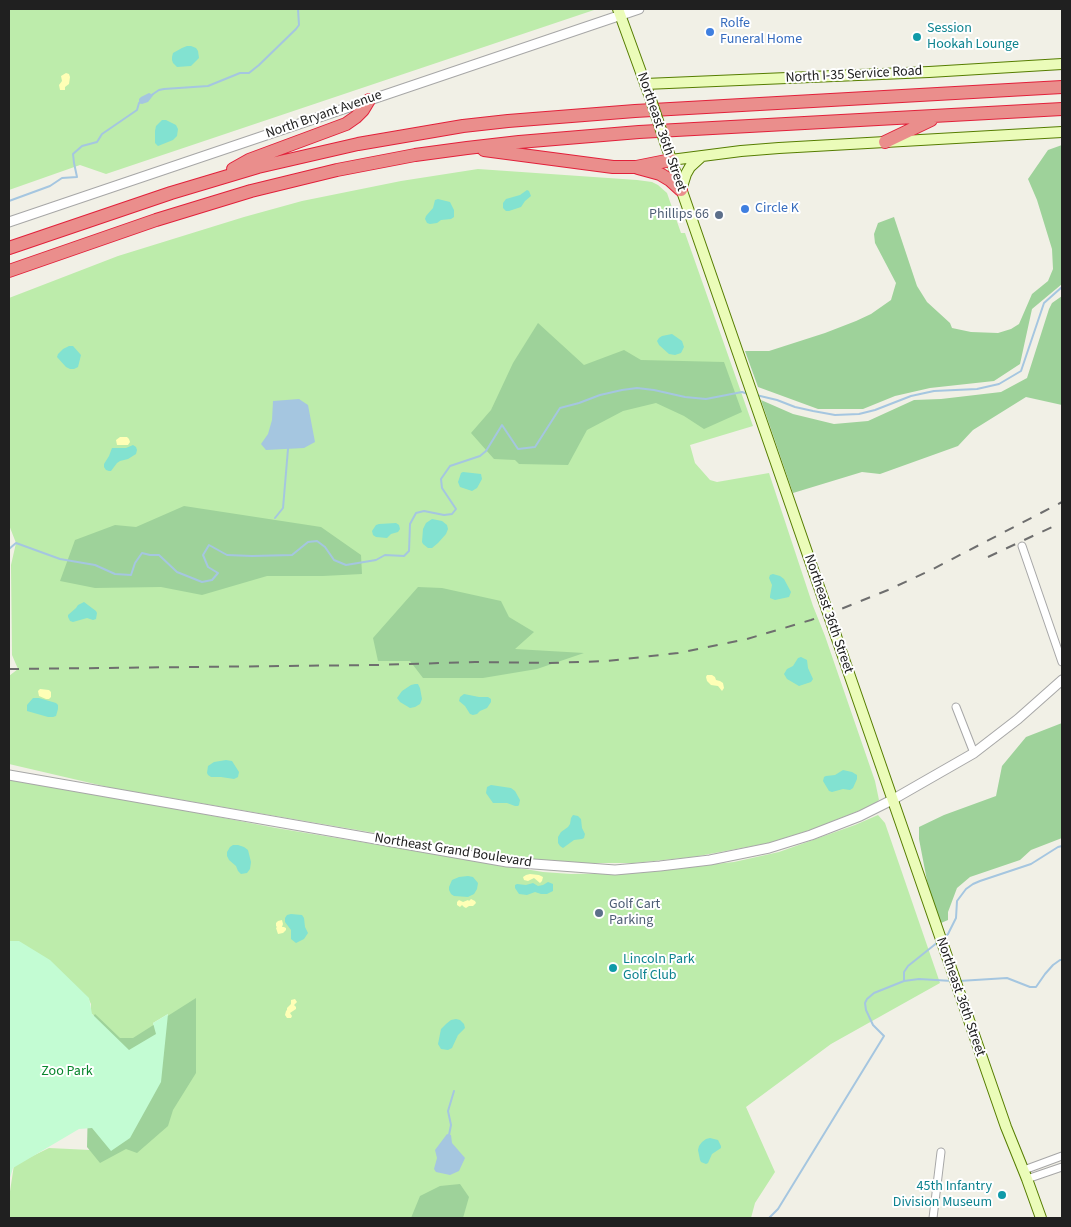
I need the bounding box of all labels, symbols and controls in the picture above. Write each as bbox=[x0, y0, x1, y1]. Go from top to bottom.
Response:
place label: Rolfe Funeral Home bbox=[720, 16, 802, 48]
place label: Session Hookah Lounge bbox=[927, 21, 1019, 54]
marker: Rolfe Funeral Home bbox=[704, 26, 716, 38]
marker: Session Hookah Lounge bbox=[911, 31, 923, 43]
street label: North I-35 Service Road bbox=[785, 63, 923, 87]
street label: Northeast 36th Street bbox=[633, 70, 689, 194]
street label: North Bryant Avenue bbox=[264, 87, 384, 143]
place label: Circle K bbox=[755, 201, 799, 217]
marker: Circle K bbox=[739, 203, 751, 215]
place label: Phillips 66 bbox=[649, 207, 709, 223]
marker: Phillips 66 bbox=[713, 209, 725, 221]
street label: Northeast 36th Street bbox=[800, 552, 856, 676]
street label: Northeast Grand Boulevard bbox=[373, 830, 533, 872]
place label: Golf Cart Parking bbox=[609, 897, 660, 930]
marker: Golf Cart Parking bbox=[593, 907, 605, 919]
street label: Northeast 36th Street bbox=[932, 935, 988, 1059]
place label: Lincoln Park Golf Club bbox=[623, 952, 695, 984]
marker: Lincoln Park Golf Club bbox=[607, 962, 619, 974]
park label: Zoo Park bbox=[41, 1064, 93, 1080]
place label: 45th Infantry Division Museum bbox=[893, 1179, 992, 1212]
marker: 45th Infantry Division Museum bbox=[996, 1189, 1008, 1201]

